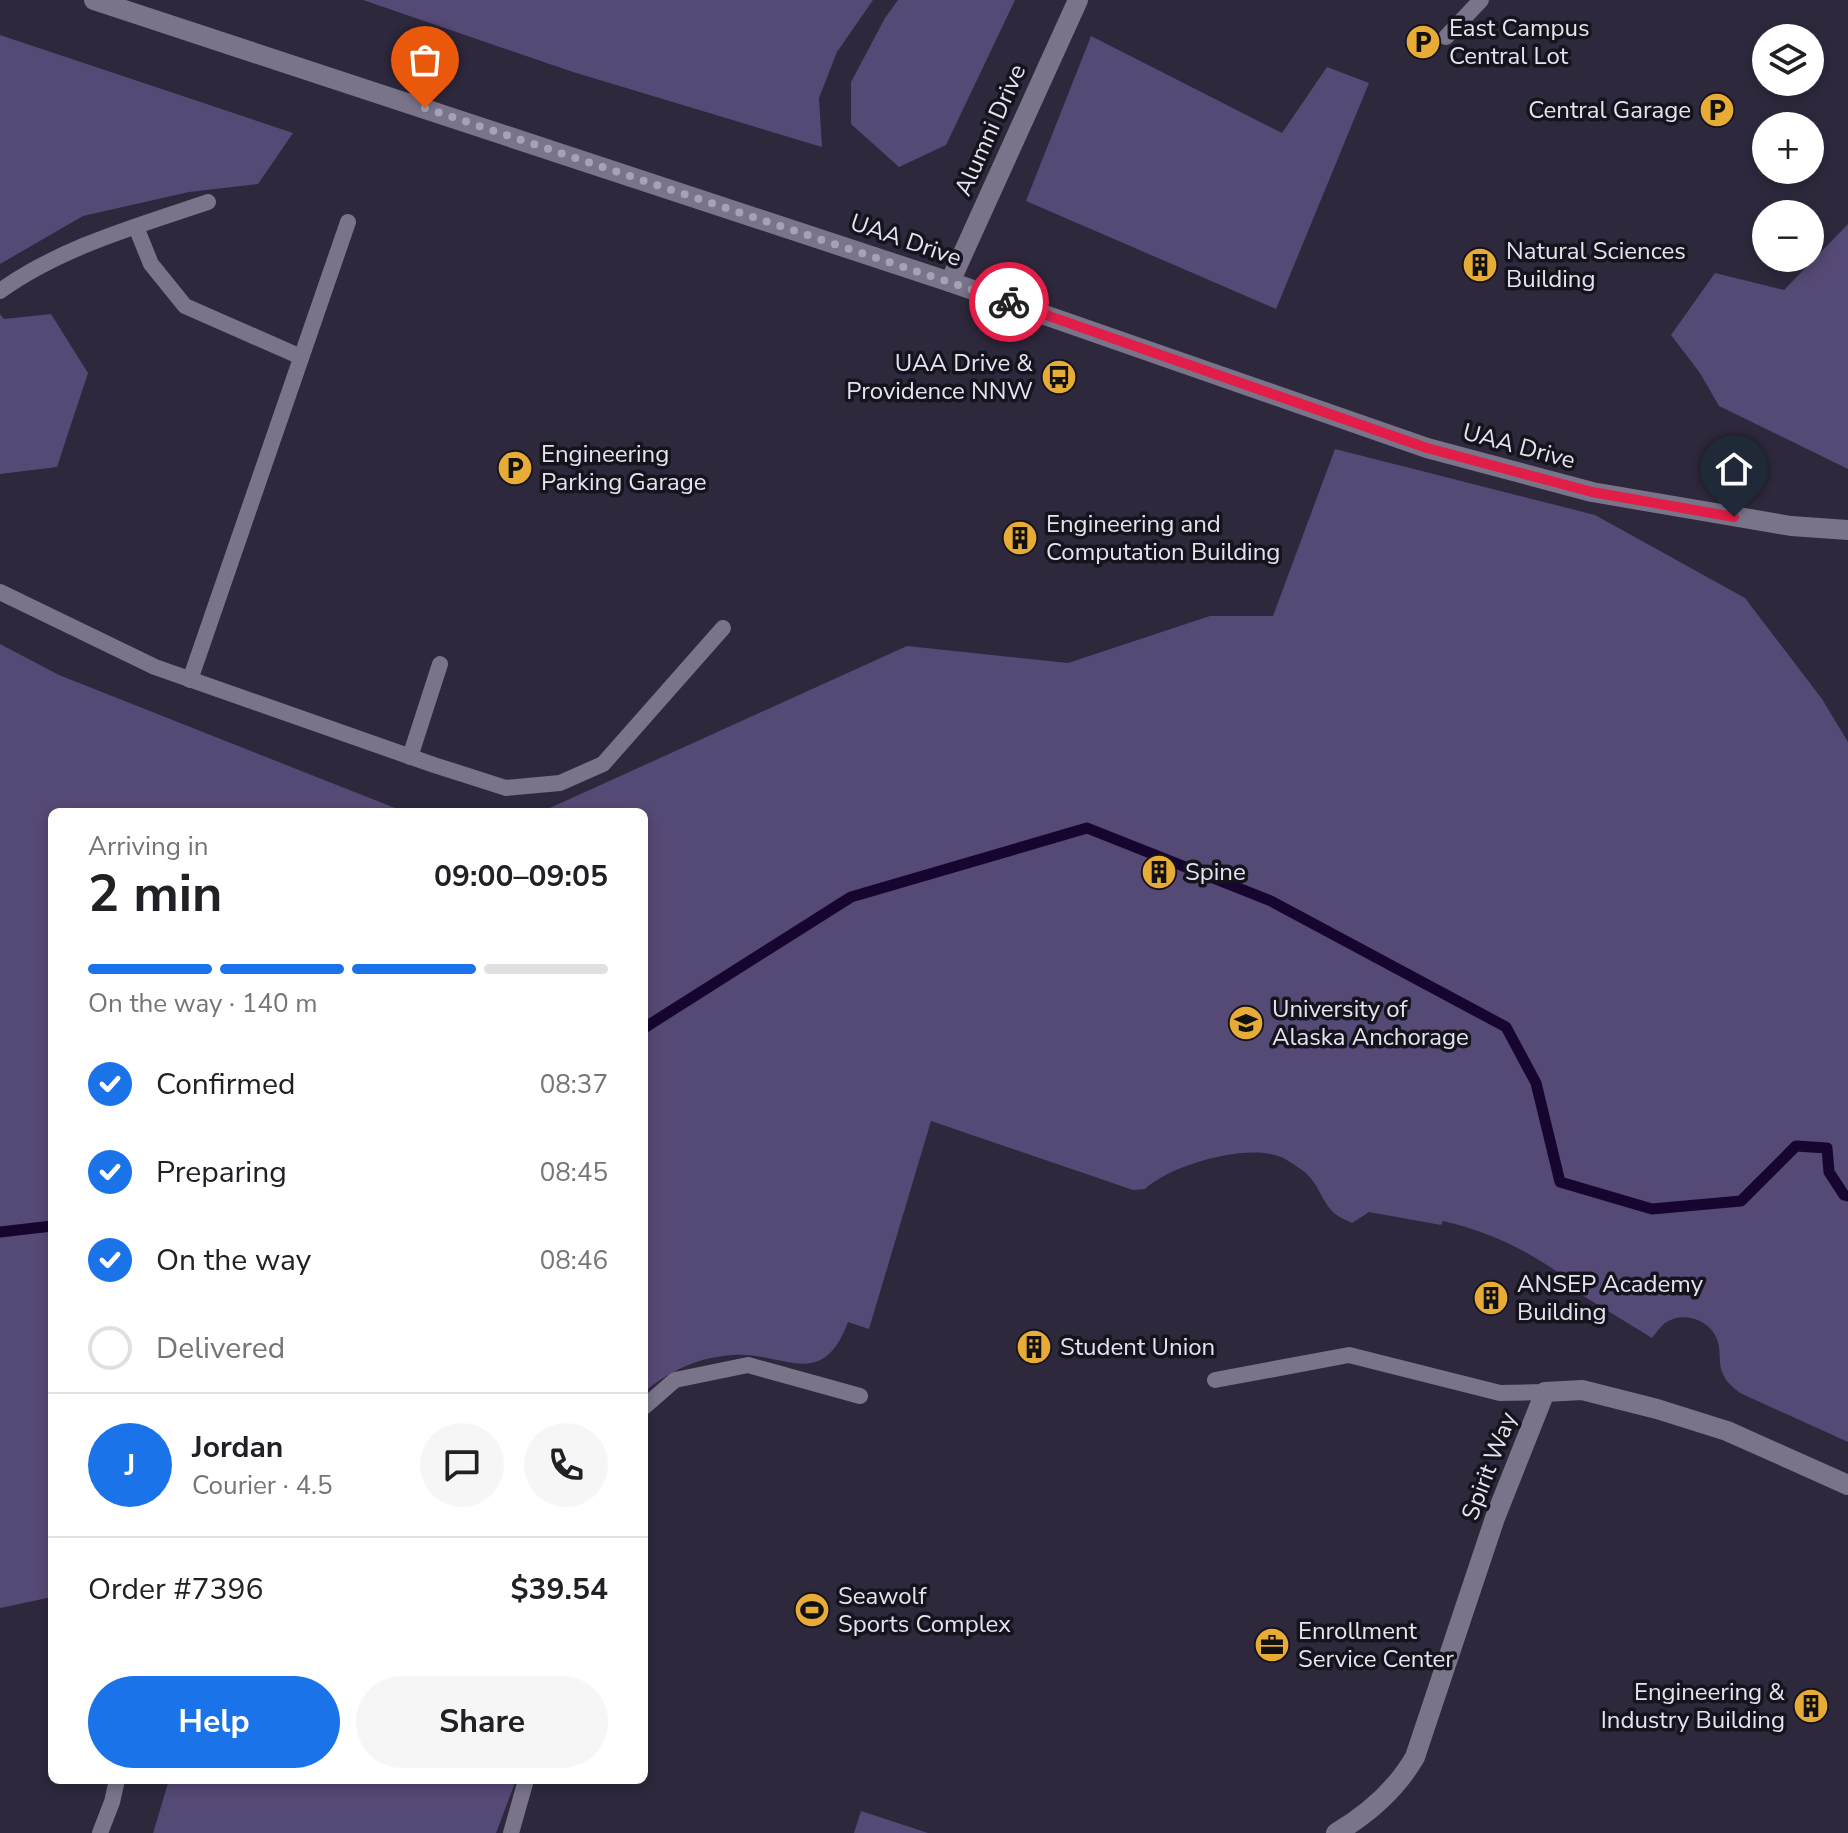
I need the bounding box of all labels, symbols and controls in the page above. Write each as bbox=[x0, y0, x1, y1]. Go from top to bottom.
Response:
place label: East Campus Central Lot bbox=[1449, 12, 1590, 72]
parking icon: East Campus Central Lot bbox=[1404, 23, 1442, 61]
map controls bbox=[1752, 24, 1824, 272]
button: layers bbox=[1752, 24, 1824, 96]
pin bbox=[391, 26, 459, 108]
icon: bag bbox=[403, 38, 447, 82]
street label: Alumni Drive bbox=[947, 59, 1033, 201]
parking icon: Central Garage bbox=[1698, 91, 1736, 129]
place label: Central Garage bbox=[1528, 94, 1691, 126]
button: + bbox=[1752, 112, 1824, 184]
button: − bbox=[1752, 200, 1824, 272]
street label: UAA Drive bbox=[846, 206, 966, 274]
place label: Natural Sciences Building bbox=[1506, 235, 1686, 295]
building icon: Natural Sciences Building bbox=[1461, 246, 1499, 284]
courier bbox=[969, 262, 1049, 342]
icon: bike bbox=[987, 280, 1031, 324]
place label: UAA Drive & Providence NNW bbox=[846, 347, 1033, 407]
bus stop icon: UAA Drive & Providence NNW bbox=[1040, 358, 1078, 396]
street label: UAA Drive bbox=[1459, 416, 1579, 476]
pin bbox=[1700, 435, 1768, 517]
place label: Engineering Parking Garage bbox=[541, 438, 707, 498]
icon: home bbox=[1712, 447, 1756, 491]
parking icon: Engineering Parking Garage bbox=[496, 449, 534, 487]
place label: Engineering and Computation Building bbox=[1046, 508, 1280, 568]
building icon: Engineering and Computation Building bbox=[1001, 519, 1039, 557]
text: Arriving in bbox=[88, 829, 209, 864]
building icon: Spine bbox=[1140, 853, 1178, 891]
text: 09:00–09:05 bbox=[434, 856, 608, 897]
place label: Spine bbox=[1185, 856, 1246, 888]
text: 2 min bbox=[88, 858, 223, 929]
text: On the way · 140 m bbox=[88, 986, 317, 1021]
place label: University of Alaska Anchorage bbox=[1272, 993, 1469, 1053]
school or university icon: University of Alaska Anchorage bbox=[1227, 1004, 1265, 1042]
icon: check bbox=[88, 1062, 132, 1106]
text: Confirmed bbox=[156, 1064, 296, 1105]
text: 08:37 bbox=[540, 1067, 608, 1102]
icon: check bbox=[88, 1150, 132, 1194]
text: Preparing bbox=[156, 1152, 287, 1193]
text: 08:45 bbox=[540, 1155, 608, 1190]
icon: check bbox=[88, 1238, 132, 1282]
text: On the way bbox=[156, 1240, 311, 1281]
text: 08:46 bbox=[540, 1243, 608, 1278]
place label: ANSEP Academy Building bbox=[1517, 1268, 1704, 1328]
building icon: ANSEP Academy Building bbox=[1472, 1279, 1510, 1317]
text: Delivered bbox=[156, 1328, 285, 1369]
building icon: Student Union bbox=[1015, 1328, 1053, 1366]
place label: Student Union bbox=[1060, 1331, 1215, 1363]
street label: Spirit Way bbox=[1454, 1407, 1524, 1525]
button: chat bbox=[420, 1423, 504, 1507]
button: phone bbox=[524, 1423, 608, 1507]
text: Jordan bbox=[192, 1427, 283, 1468]
text: J bbox=[125, 1445, 135, 1486]
text: Courier · 4.5 bbox=[192, 1468, 333, 1503]
text: Order #7396 bbox=[88, 1569, 263, 1610]
text: $39.54 bbox=[511, 1569, 608, 1610]
place label: Seawolf Sports Complex bbox=[838, 1580, 1011, 1640]
sports icon: Seawolf Sports Complex bbox=[793, 1591, 831, 1629]
place label: Enrollment Service Center bbox=[1298, 1615, 1454, 1675]
office icon: Enrollment Service Center bbox=[1253, 1626, 1291, 1664]
button: Help bbox=[88, 1676, 340, 1768]
button: Share bbox=[356, 1676, 608, 1768]
place label: Engineering & Industry Building bbox=[1601, 1676, 1785, 1736]
building icon: Engineering & Industry Building bbox=[1792, 1687, 1830, 1725]

